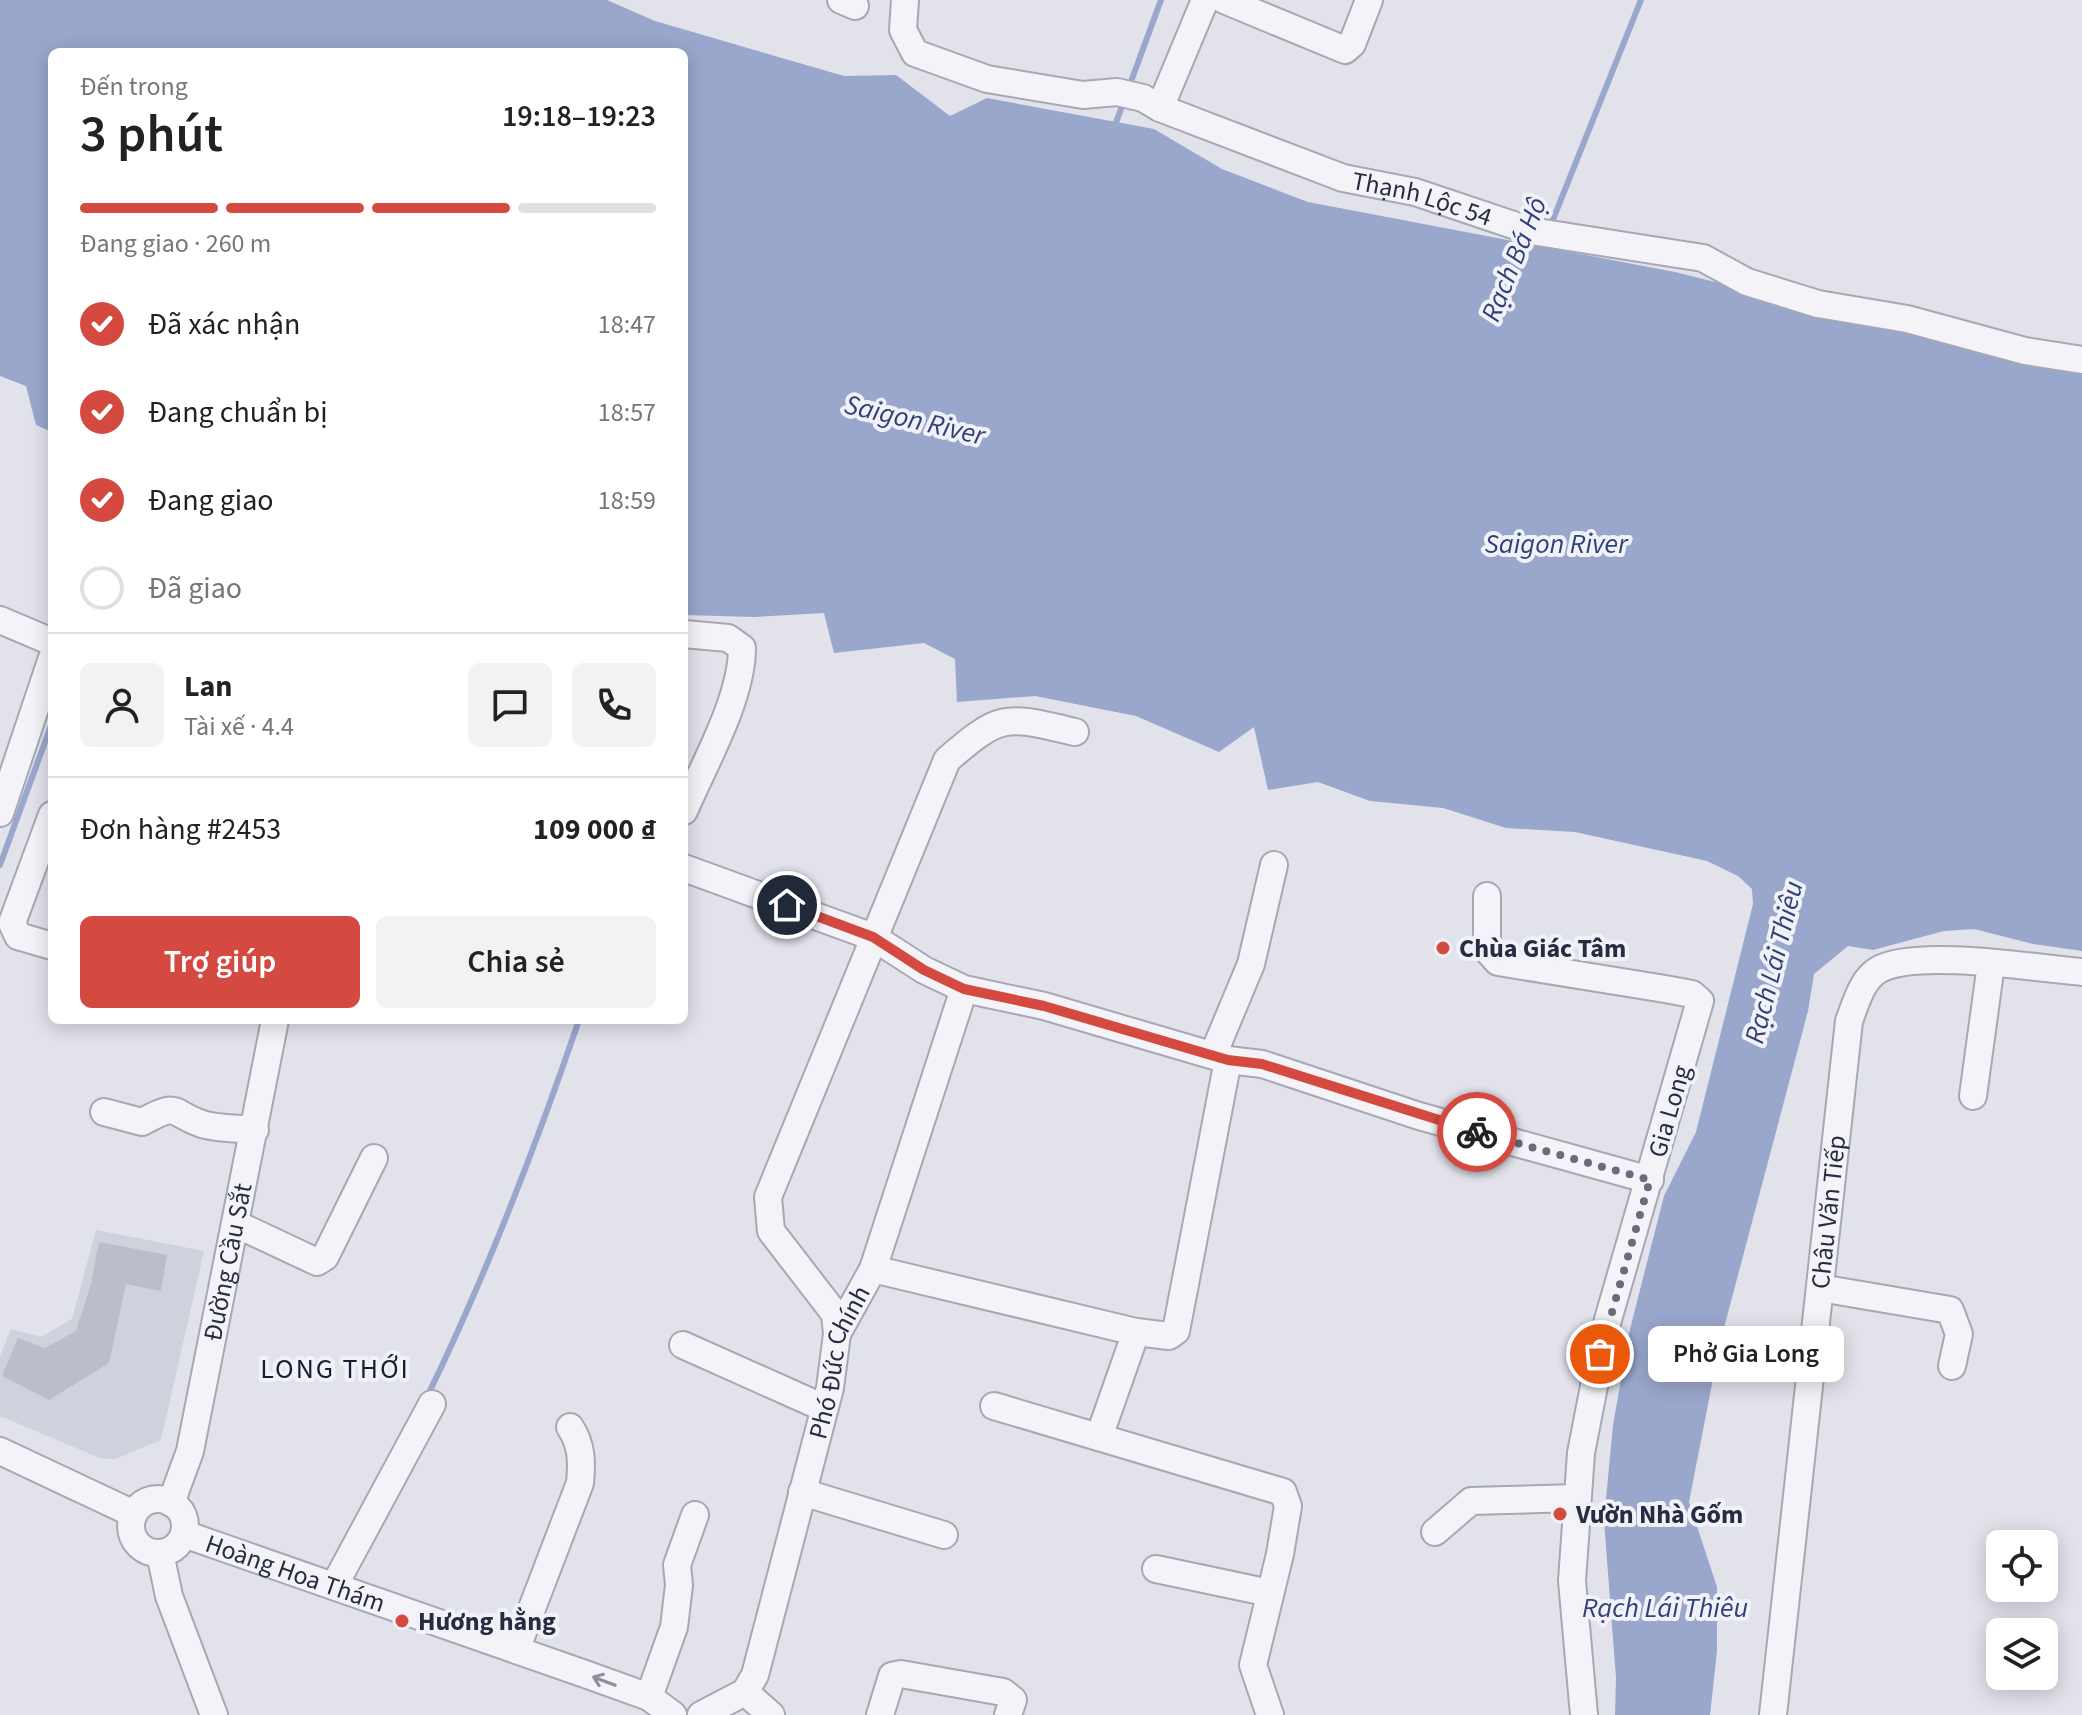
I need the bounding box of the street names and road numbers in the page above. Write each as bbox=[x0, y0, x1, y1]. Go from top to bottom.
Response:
street label: Thạnh Lộc 54 bbox=[1349, 162, 1497, 236]
street label: Gia Long bbox=[1639, 1061, 1700, 1162]
street label: Châu Văn Tiếp bbox=[1802, 1133, 1855, 1291]
street label: Đường Cầu Sắt bbox=[194, 1180, 261, 1344]
street label: Phó Đức Chính bbox=[799, 1279, 879, 1443]
street label: Hoàng Hoa Thám bbox=[200, 1525, 390, 1622]

